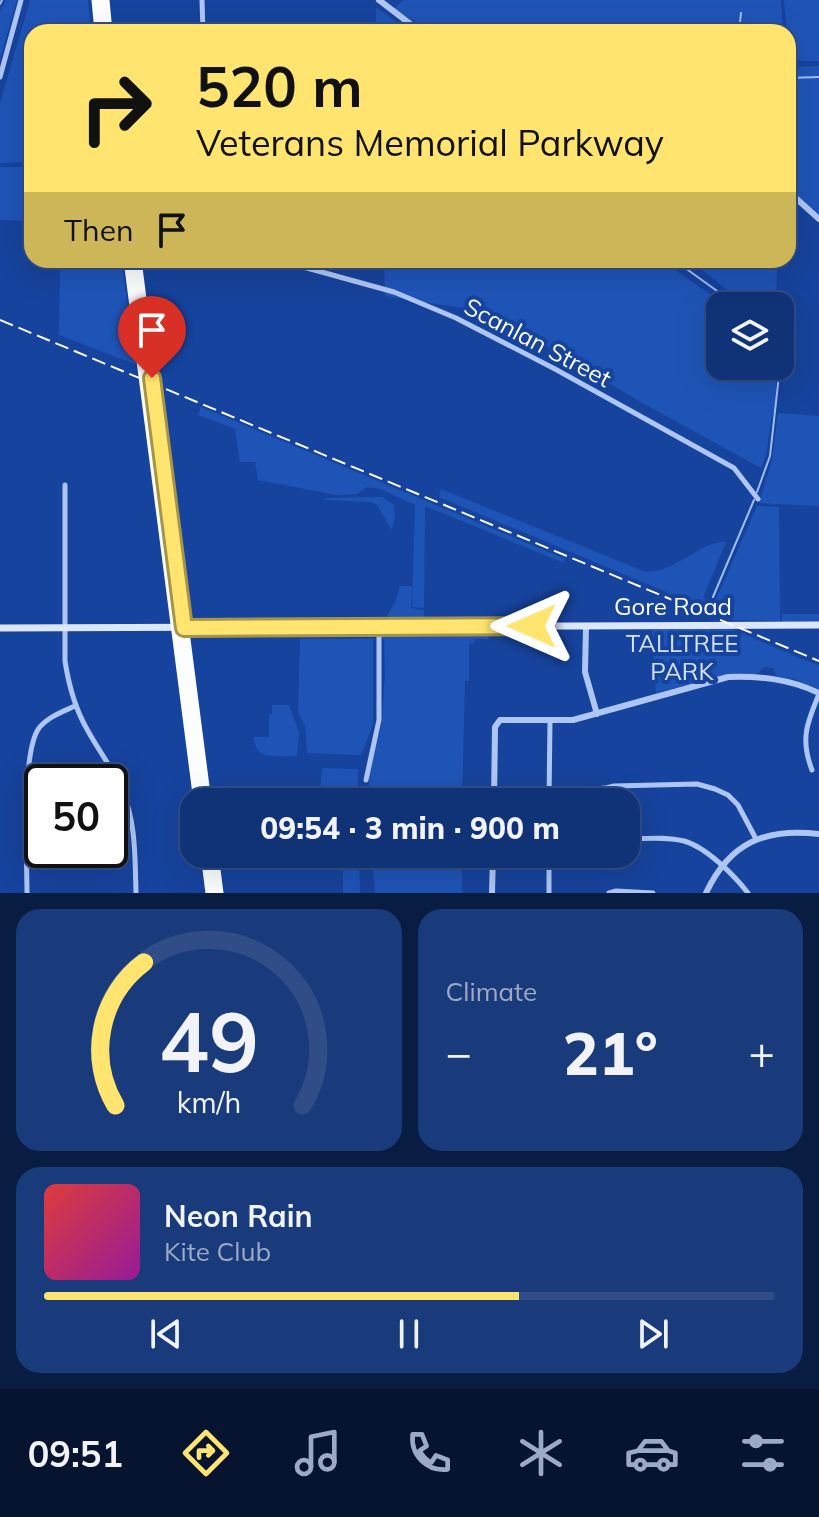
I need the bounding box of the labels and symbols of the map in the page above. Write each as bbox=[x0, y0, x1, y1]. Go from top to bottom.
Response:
street label: Scanlan Street bbox=[459, 291, 617, 393]
pin bbox=[118, 296, 186, 378]
position arrow bbox=[490, 584, 574, 668]
street label: Gore Road bbox=[614, 591, 732, 621]
park label: TALLTREE PARK bbox=[626, 628, 738, 686]
speed limit sign: 50 bbox=[24, 764, 128, 868]

